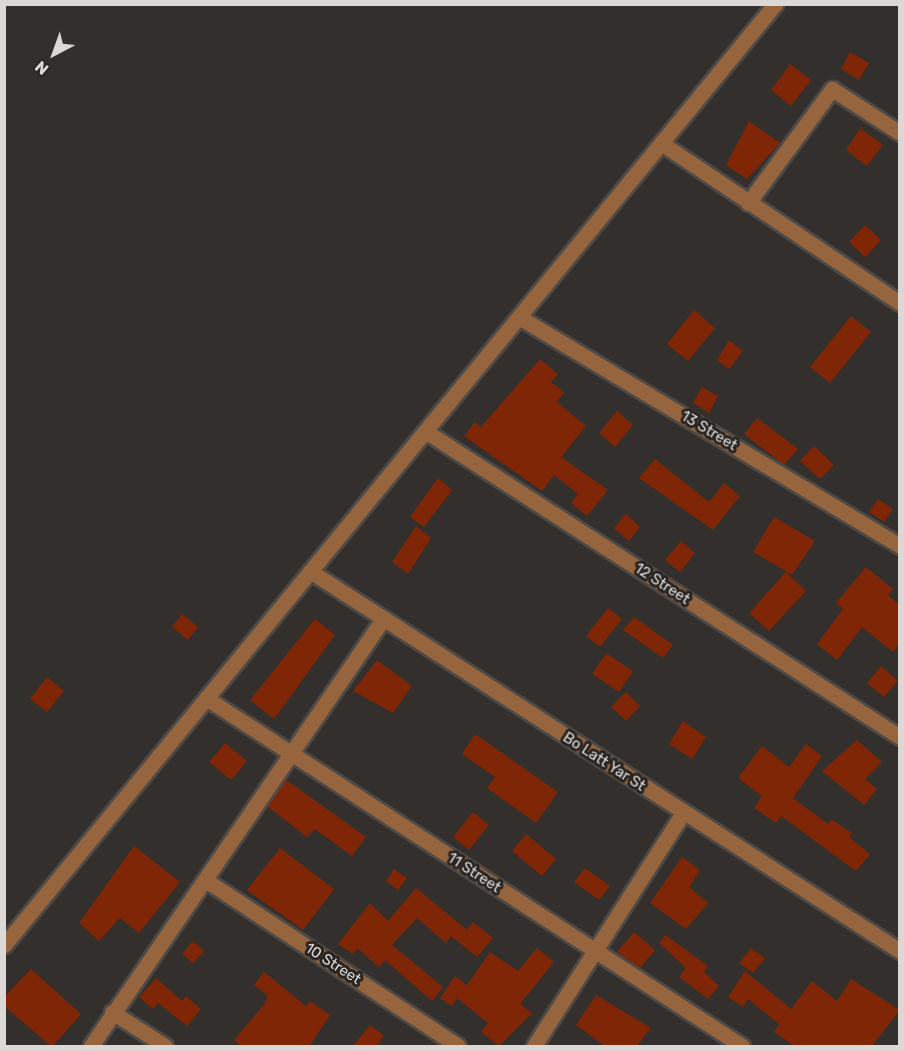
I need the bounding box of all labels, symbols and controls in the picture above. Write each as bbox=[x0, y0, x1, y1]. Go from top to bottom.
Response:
north arrow bbox=[24, 24, 84, 84]
text: N bbox=[31, 57, 52, 79]
street label: 13 Street bbox=[678, 407, 740, 455]
street label: 12 Street bbox=[631, 559, 693, 609]
street label: Bo Latt Yar St bbox=[559, 728, 649, 796]
street label: 11 Street bbox=[444, 849, 504, 897]
street label: 10 Street bbox=[302, 939, 364, 989]

